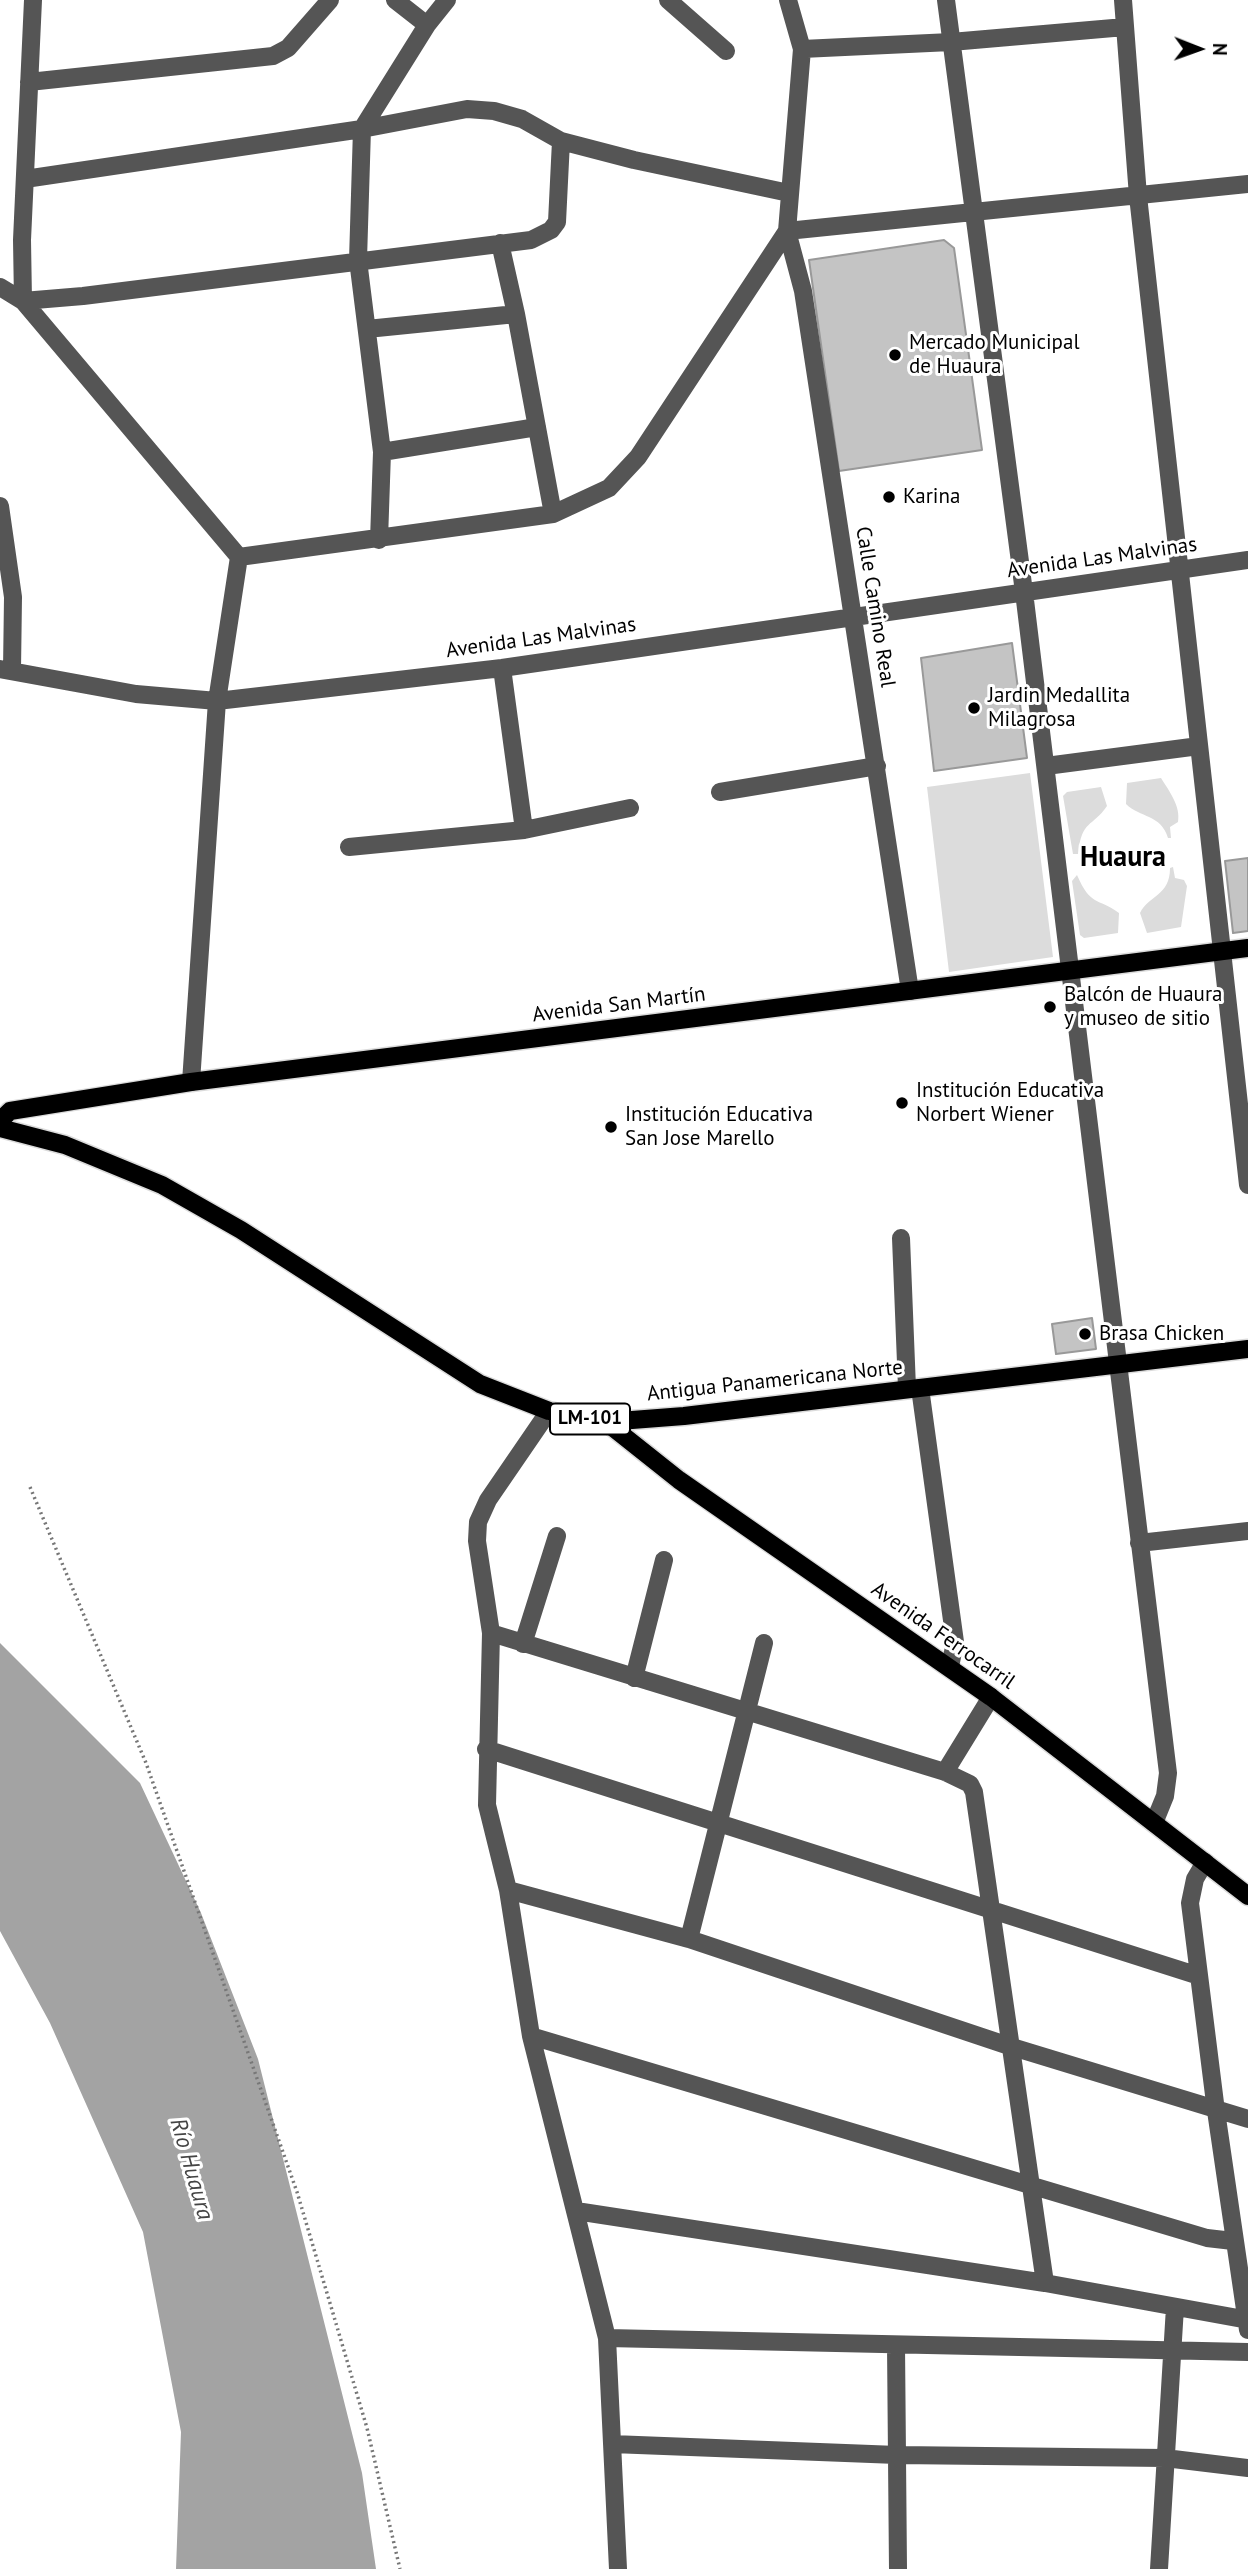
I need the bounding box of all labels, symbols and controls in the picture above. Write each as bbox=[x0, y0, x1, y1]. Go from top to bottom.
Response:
north arrow bbox=[1164, 14, 1234, 84]
text: N bbox=[1208, 43, 1232, 56]
place label: Mercado Municipal de Huaura bbox=[909, 330, 1080, 380]
marker: Mercado Municipal de Huaura bbox=[887, 347, 903, 363]
place label: Karina bbox=[903, 484, 960, 510]
marker: Karina bbox=[881, 489, 897, 505]
street label: Calle Camino Real bbox=[850, 525, 900, 689]
street label: Avenida Las Malvinas bbox=[1005, 532, 1199, 584]
street label: Avenida Las Malvinas bbox=[444, 612, 638, 664]
place label: Jardin Medallita Milagrosa bbox=[988, 683, 1130, 733]
marker: Jardin Medallita Milagrosa bbox=[966, 700, 982, 716]
district label: Huaura bbox=[1080, 841, 1166, 875]
street label: Avenida San Martín bbox=[531, 982, 707, 1028]
place label: Balcón de Huaura y museo de sitio bbox=[1064, 982, 1222, 1032]
marker: Balcón de Huaura y museo de sitio bbox=[1042, 999, 1058, 1015]
place label: Institución Educativa Norbert Wiener bbox=[916, 1078, 1104, 1128]
marker: Institución Educativa Norbert Wiener bbox=[894, 1095, 910, 1111]
place label: Institución Educativa San Jose Marello bbox=[625, 1102, 813, 1152]
marker: Institución Educativa San Jose Marello bbox=[603, 1119, 619, 1135]
place label: Brasa Chicken bbox=[1099, 1321, 1224, 1347]
marker: Brasa Chicken bbox=[1077, 1326, 1093, 1342]
street label: Antigua Panamericana Norte bbox=[646, 1355, 904, 1407]
road number: LM-101 bbox=[550, 1404, 630, 1434]
street label: Avenida Ferrocarril bbox=[866, 1577, 1020, 1695]
water label: Río Huaura bbox=[163, 2115, 219, 2223]

